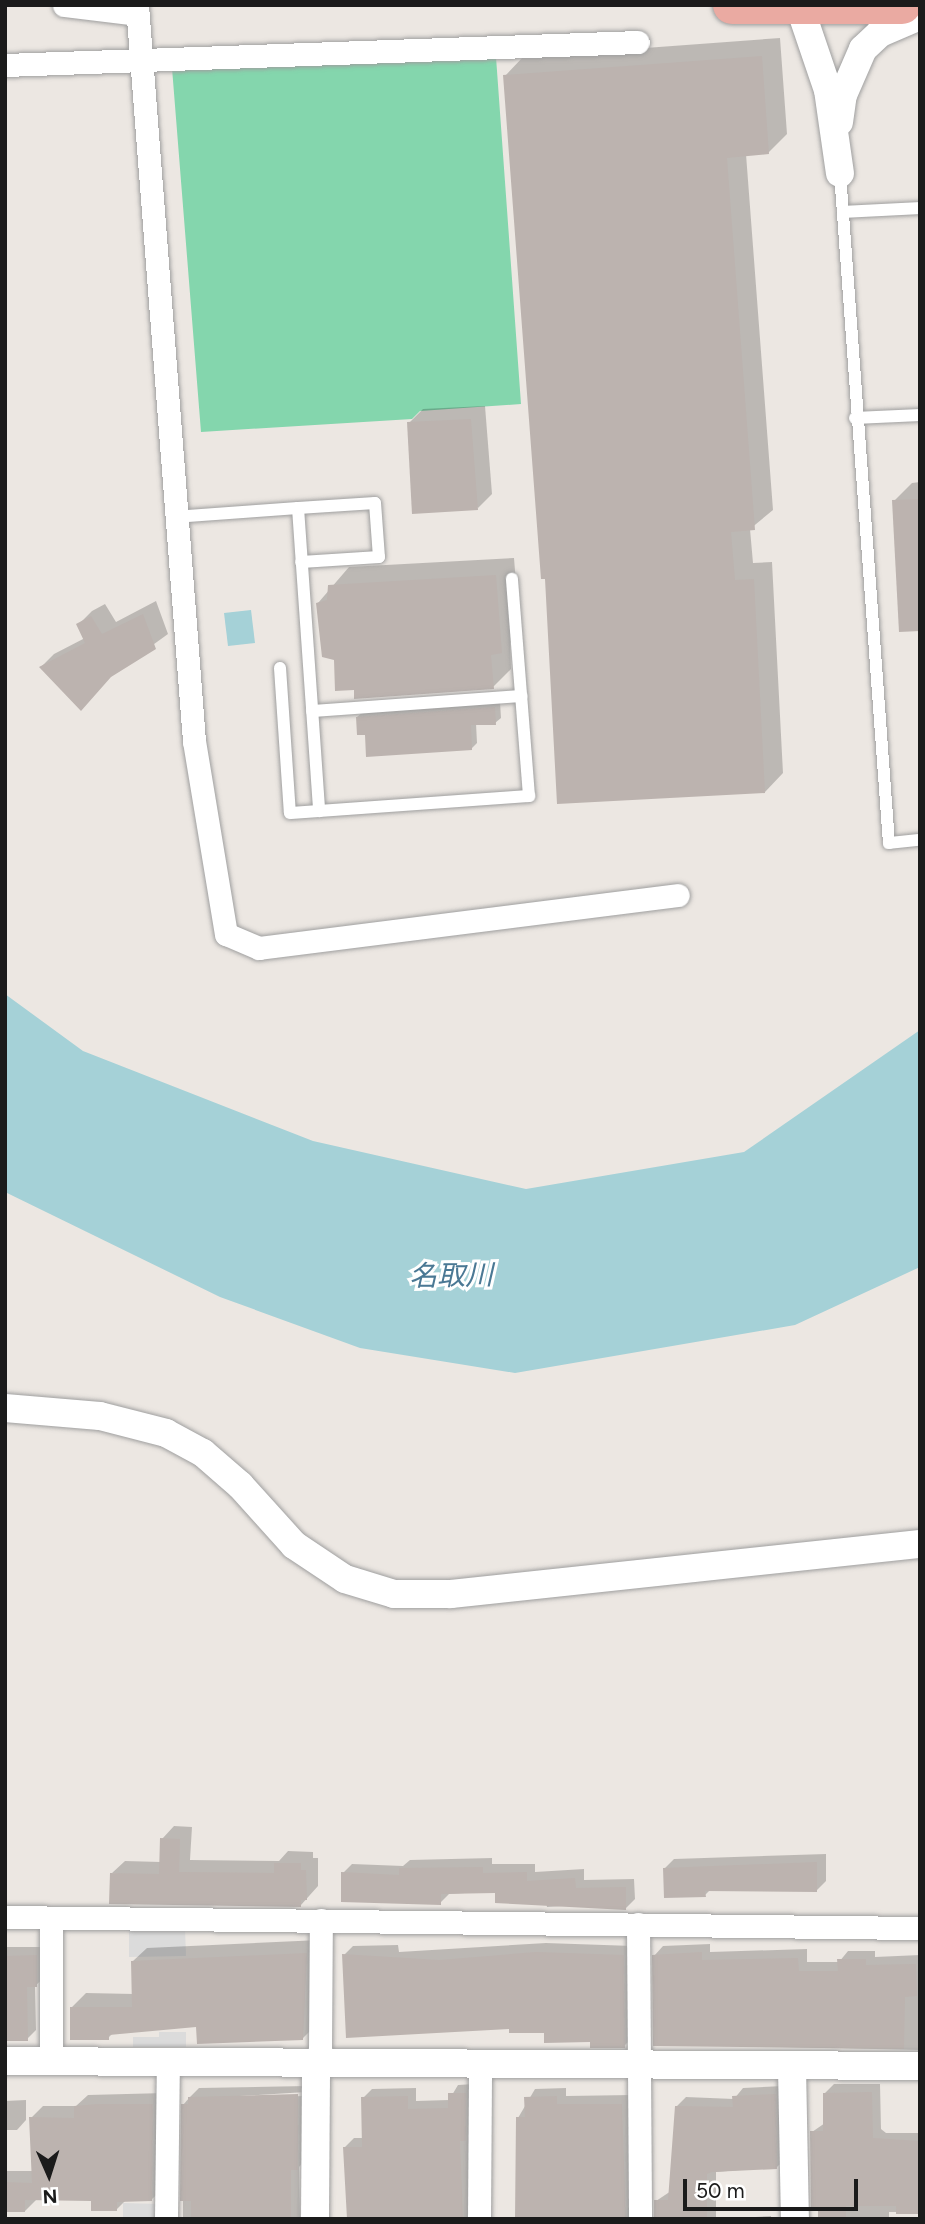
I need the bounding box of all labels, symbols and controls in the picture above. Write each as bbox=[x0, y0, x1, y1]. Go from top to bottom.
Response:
water label: 名取川 bbox=[409, 1257, 493, 1293]
north arrow bbox=[14, 2140, 84, 2210]
scale bar bbox=[687, 2164, 862, 2208]
text: 50 m bbox=[696, 2178, 745, 2203]
text: N bbox=[42, 2185, 58, 2208]

